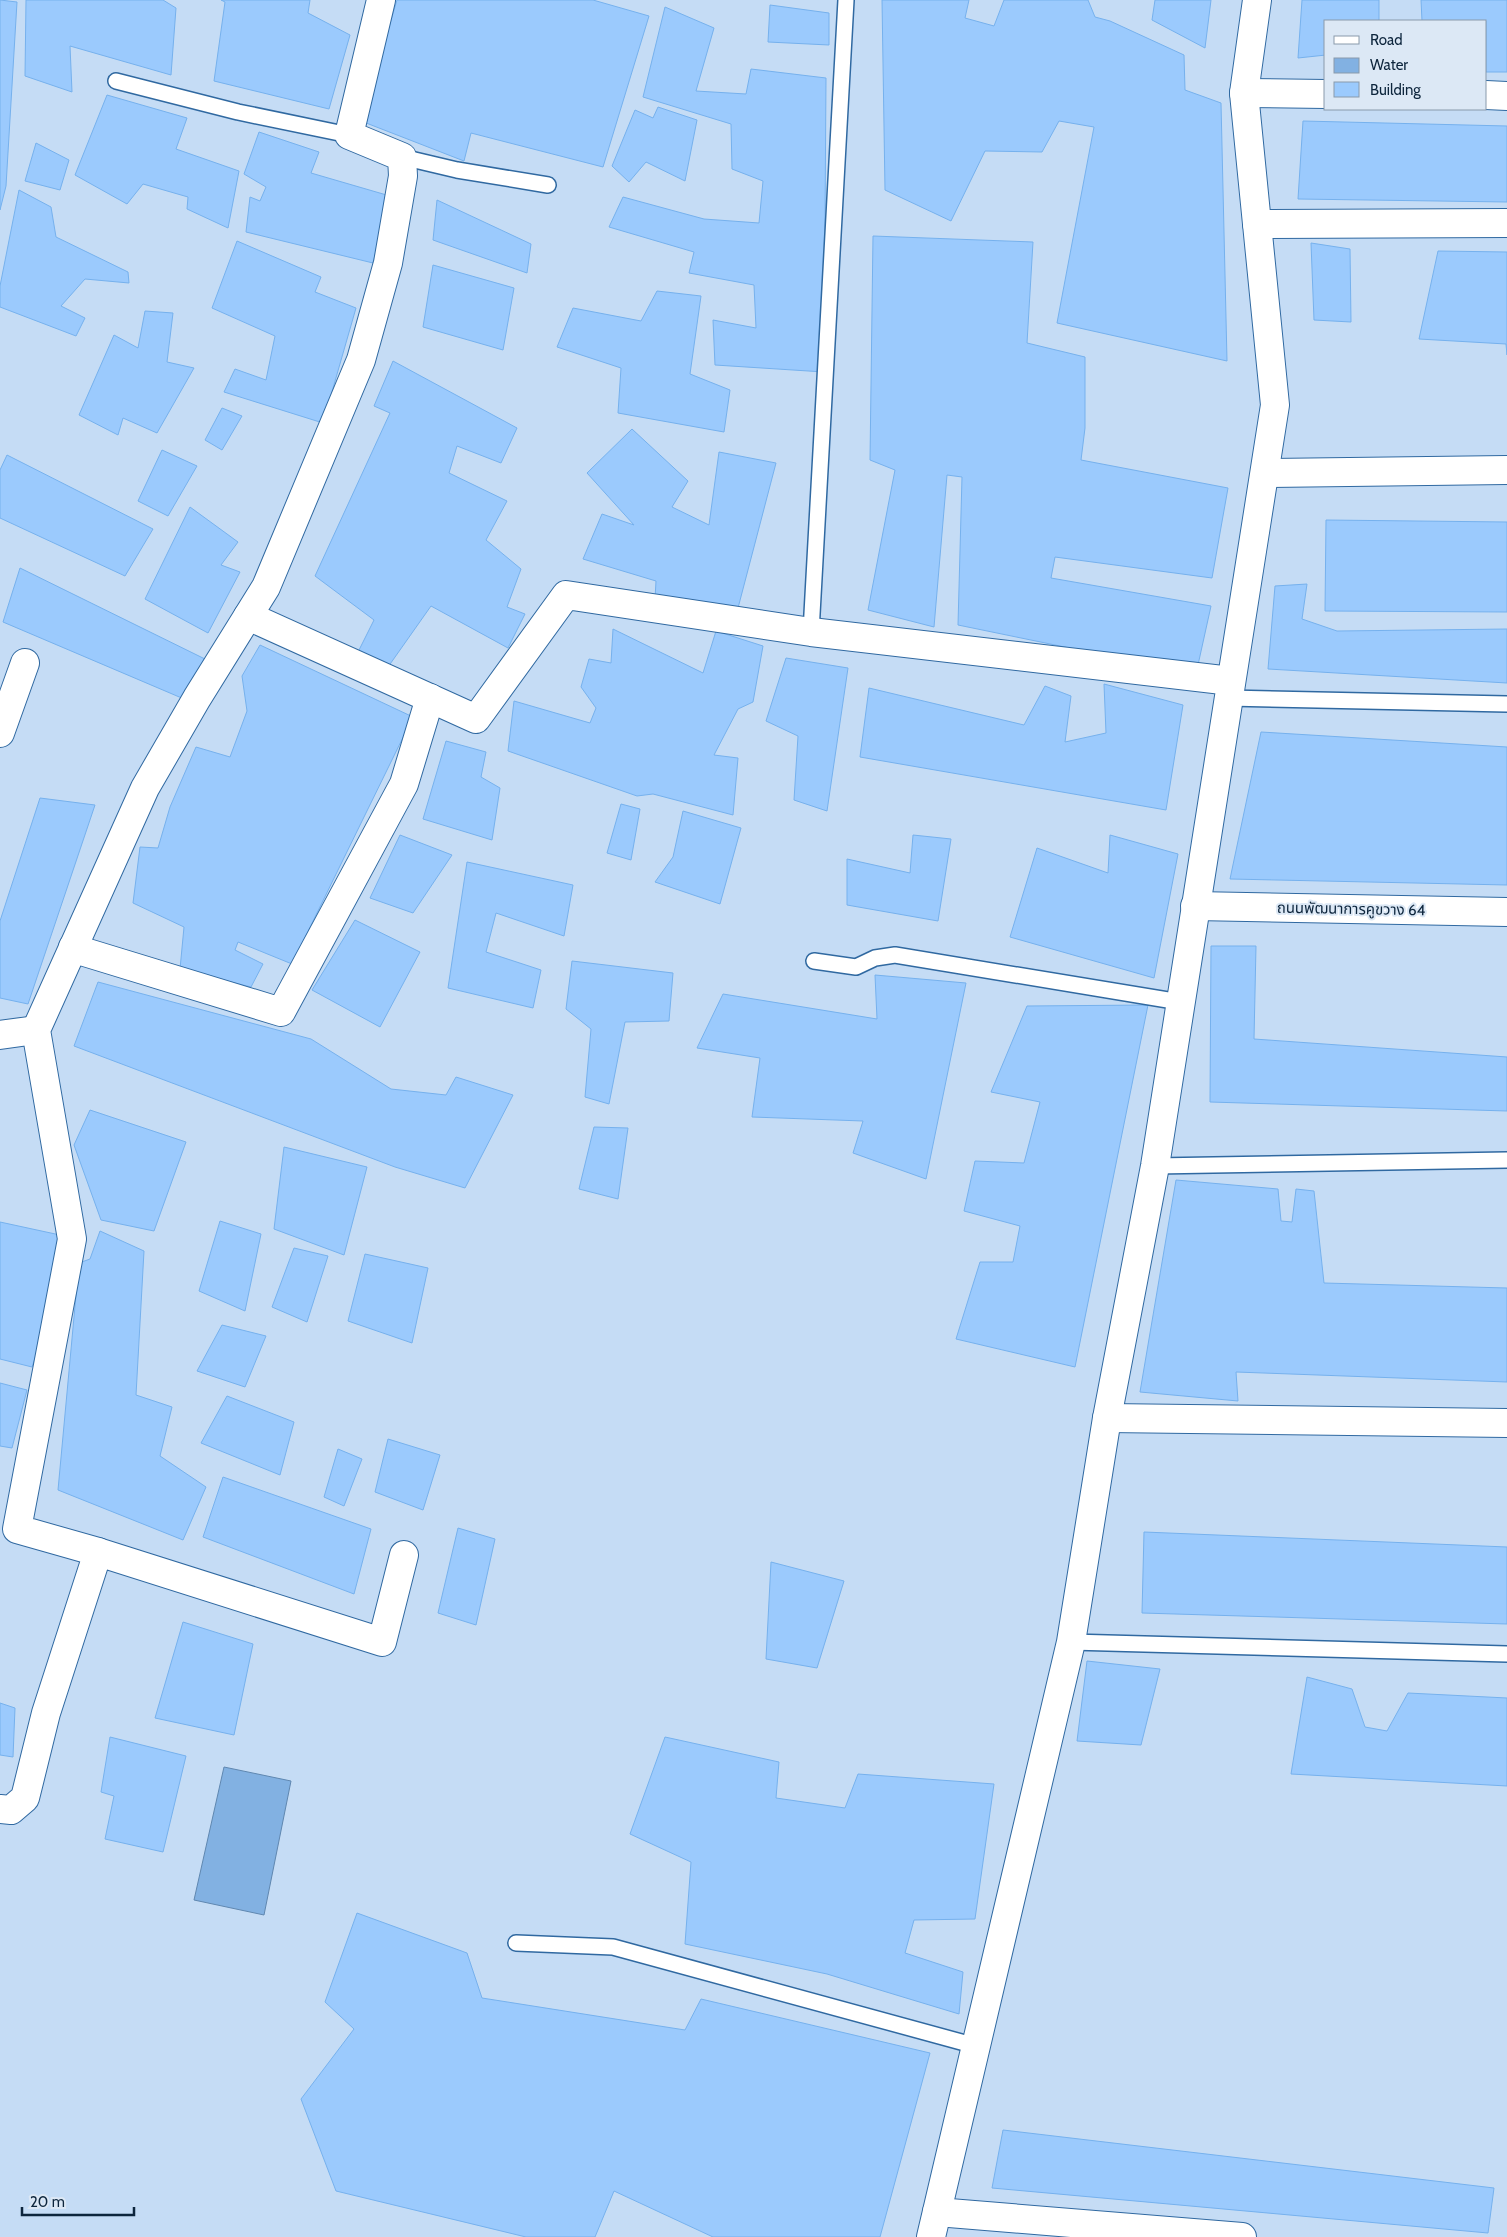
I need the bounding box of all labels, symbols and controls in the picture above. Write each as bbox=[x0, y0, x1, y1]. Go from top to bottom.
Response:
legend bbox=[1324, 20, 1487, 110]
text: Road bbox=[1370, 31, 1403, 49]
text: Water bbox=[1370, 56, 1408, 74]
text: Building bbox=[1370, 81, 1421, 99]
street label: ถนนพัฒนาการคูขวาง 64 bbox=[1277, 899, 1426, 919]
scale bar bbox=[22, 2184, 135, 2216]
text: 20 m bbox=[30, 2193, 65, 2211]

